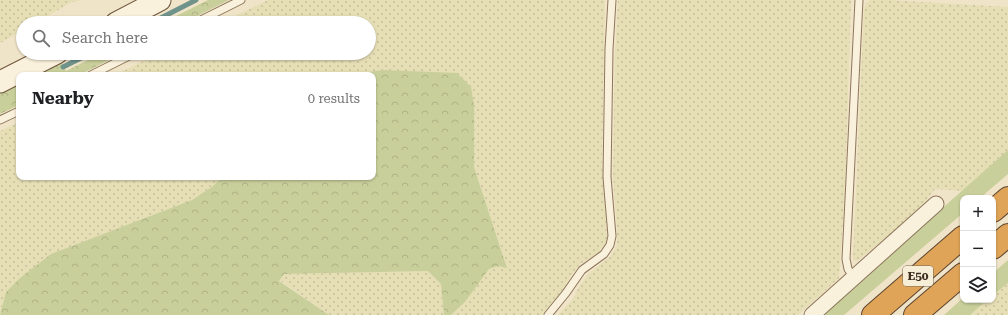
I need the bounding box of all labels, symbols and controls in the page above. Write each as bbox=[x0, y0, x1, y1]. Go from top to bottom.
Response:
search box bbox=[16, 16, 376, 60]
icon: search bbox=[30, 27, 52, 49]
text: Search here bbox=[62, 29, 148, 47]
text: Nearby bbox=[32, 88, 94, 108]
text: 0 results bbox=[308, 91, 360, 106]
map controls bbox=[960, 195, 996, 303]
button: + bbox=[960, 195, 996, 231]
button: − bbox=[960, 231, 996, 267]
road number: E50 bbox=[903, 266, 933, 286]
button: layers bbox=[960, 267, 996, 303]

